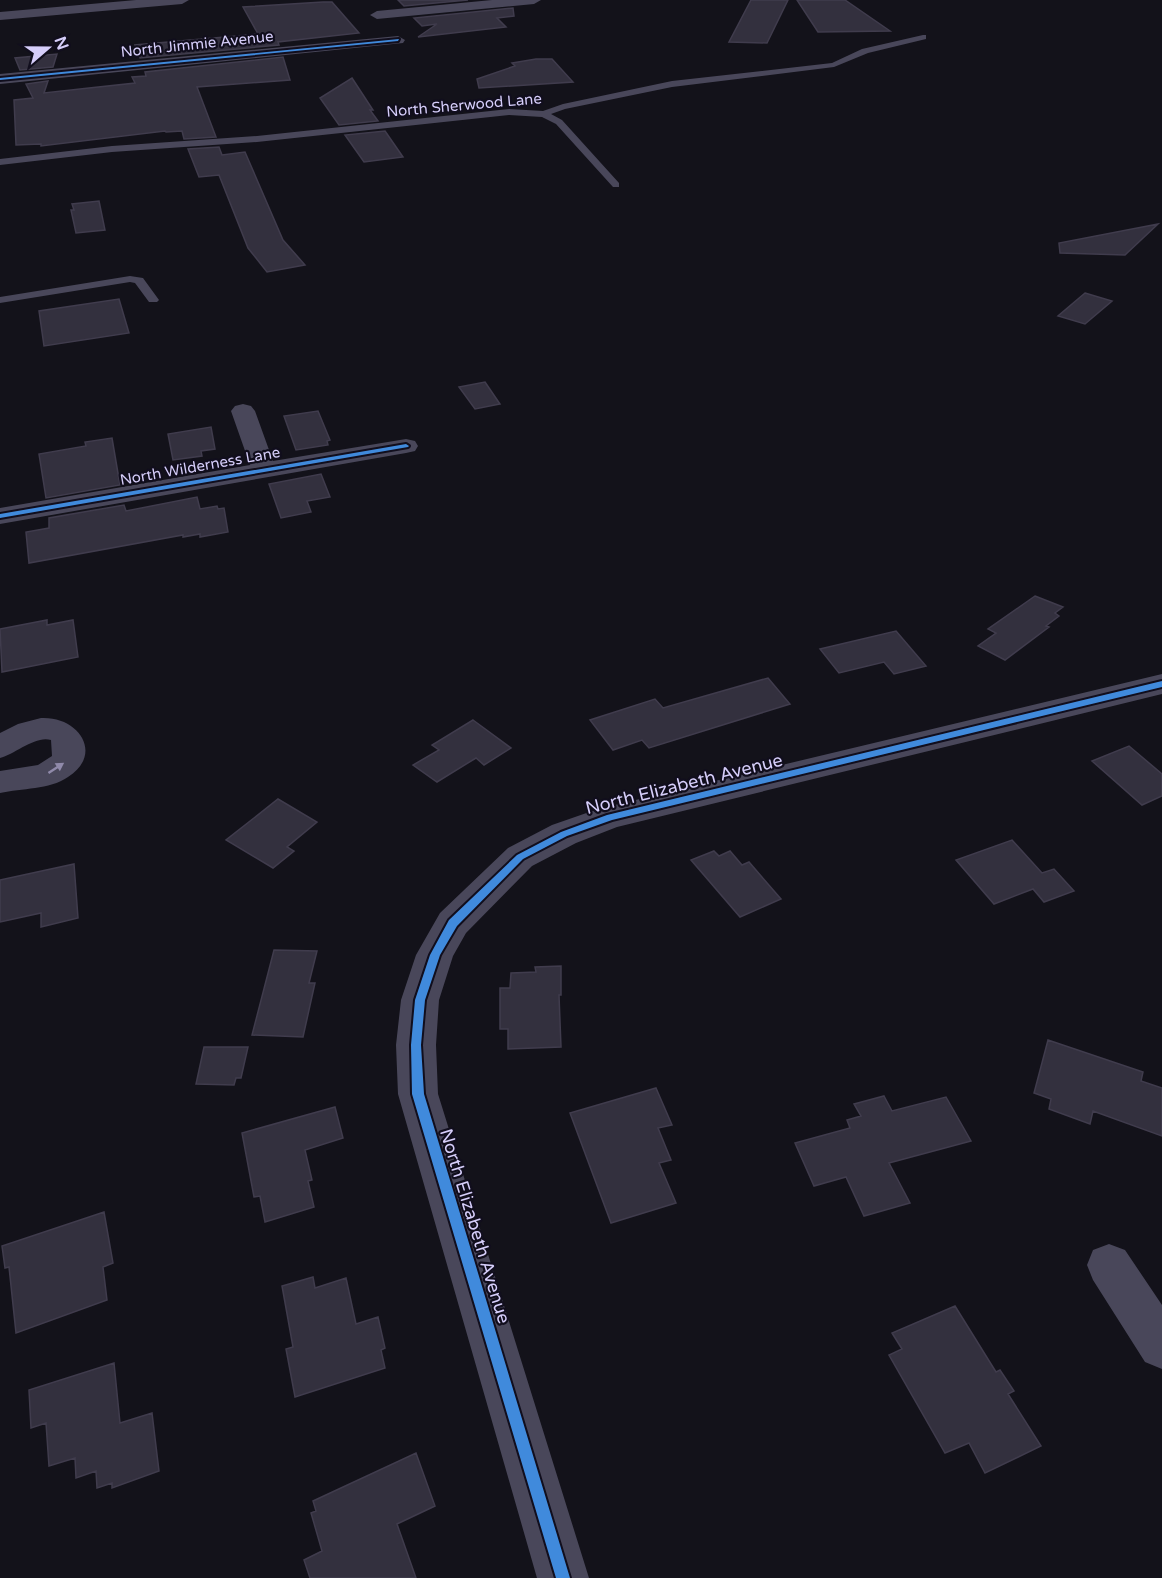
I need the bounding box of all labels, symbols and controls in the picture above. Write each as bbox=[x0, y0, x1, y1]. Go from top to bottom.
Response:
north arrow bbox=[18, 18, 78, 78]
street label: North Jimmie Avenue bbox=[120, 27, 274, 61]
text: N bbox=[50, 34, 73, 53]
street label: North Sherwood Lane bbox=[385, 89, 543, 121]
street label: North Wilderness Lane bbox=[119, 443, 281, 489]
street label: North Elizabeth Avenue bbox=[583, 749, 785, 819]
one-way arrow bbox=[47, 762, 63, 774]
street label: North Elizabeth Avenue bbox=[435, 1126, 515, 1326]

